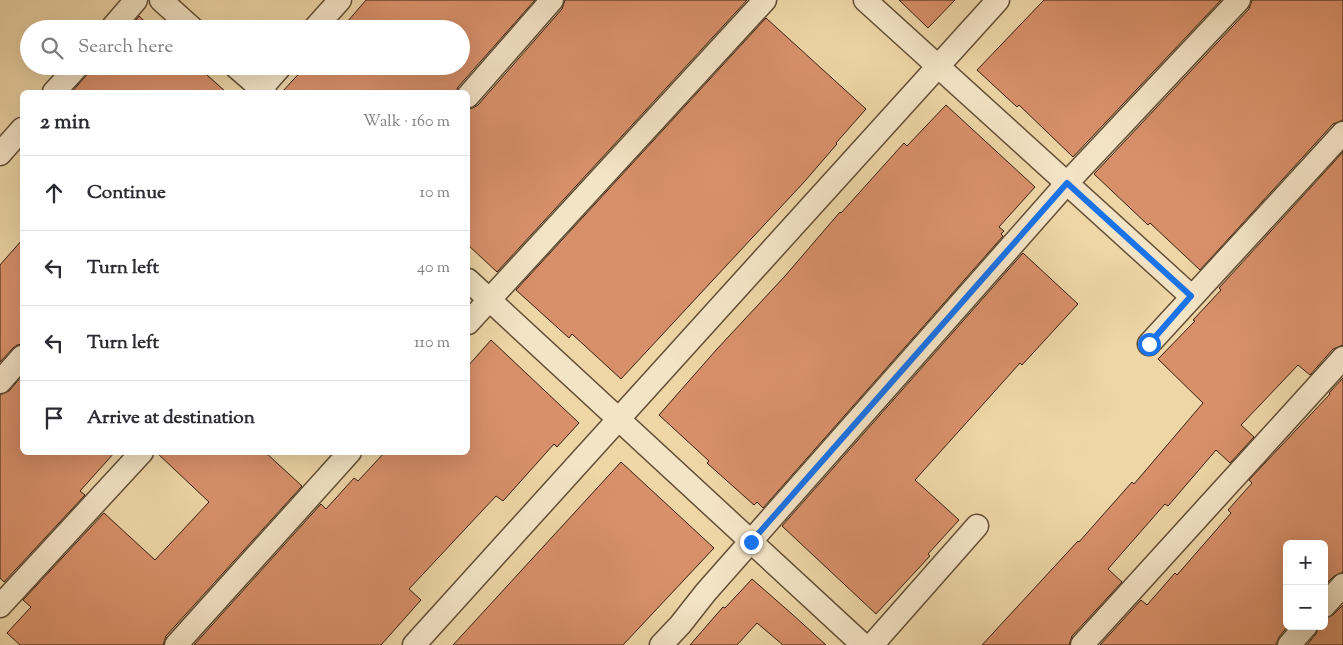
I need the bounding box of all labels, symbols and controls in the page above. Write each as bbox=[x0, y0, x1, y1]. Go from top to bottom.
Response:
search box bbox=[20, 20, 470, 75]
icon: search bbox=[38, 34, 66, 62]
text: Search here bbox=[78, 34, 173, 61]
text: 2 min bbox=[40, 108, 90, 138]
text: Walk · 160 m bbox=[363, 111, 450, 134]
icon: ahead bbox=[40, 179, 68, 207]
text: Continue bbox=[87, 180, 166, 207]
text: 10 m bbox=[420, 182, 450, 205]
icon: left bbox=[40, 254, 68, 282]
text: Turn left bbox=[87, 255, 159, 282]
text: 40 m bbox=[417, 257, 450, 280]
icon: left bbox=[40, 329, 68, 357]
text: Turn left bbox=[87, 330, 159, 357]
text: 110 m bbox=[414, 332, 450, 355]
route start bbox=[1138, 333, 1161, 356]
icon: arrive bbox=[40, 404, 68, 432]
text: Arrive at destination bbox=[87, 405, 255, 432]
route end bbox=[740, 531, 763, 554]
map controls bbox=[1283, 540, 1328, 630]
button: + bbox=[1283, 540, 1328, 585]
button: − bbox=[1283, 585, 1328, 630]

